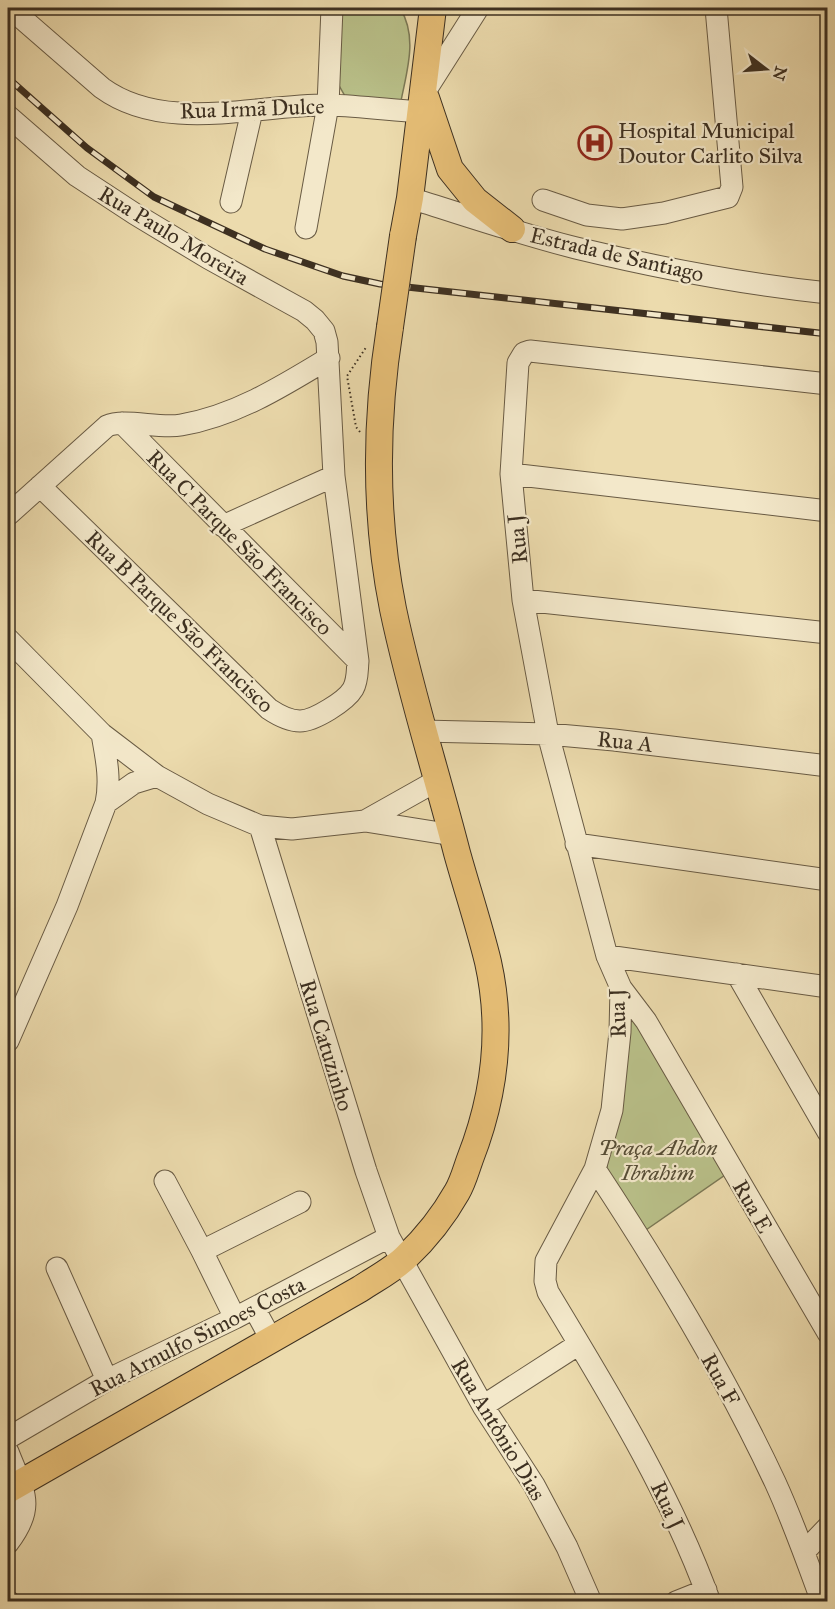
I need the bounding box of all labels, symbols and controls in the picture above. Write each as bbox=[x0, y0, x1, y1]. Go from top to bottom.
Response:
north arrow bbox=[736, 39, 796, 99]
text: N bbox=[769, 64, 791, 83]
street label: Rua Irmã Dulce bbox=[179, 92, 325, 125]
place label: Hospital Municipal Doutor Carlito Silva bbox=[618, 117, 803, 169]
hospital icon: Hospital Municipal Doutor Carlito Silva bbox=[577, 125, 613, 161]
street label: Rua Paulo Moreira bbox=[94, 180, 254, 291]
street label: Estrada de Santiago bbox=[527, 221, 706, 288]
street label: Rua C Parque São Francisco bbox=[141, 444, 338, 641]
street label: Rua J bbox=[501, 513, 534, 565]
street label: Rua B Parque São Francisco bbox=[80, 524, 279, 718]
street label: Rua A bbox=[596, 725, 654, 758]
street label: Rua Catuzinho bbox=[294, 976, 359, 1114]
street label: Rua J bbox=[603, 987, 632, 1038]
park label: Praça Abdon Ibrahim bbox=[598, 1134, 718, 1186]
street label: Rua E bbox=[727, 1175, 779, 1238]
street label: Rua Arnulfo Simoes Costa bbox=[85, 1270, 310, 1403]
street label: Rua F bbox=[695, 1348, 746, 1410]
street label: Rua Antônio Dias bbox=[445, 1353, 552, 1505]
street label: Rua J bbox=[645, 1477, 690, 1534]

